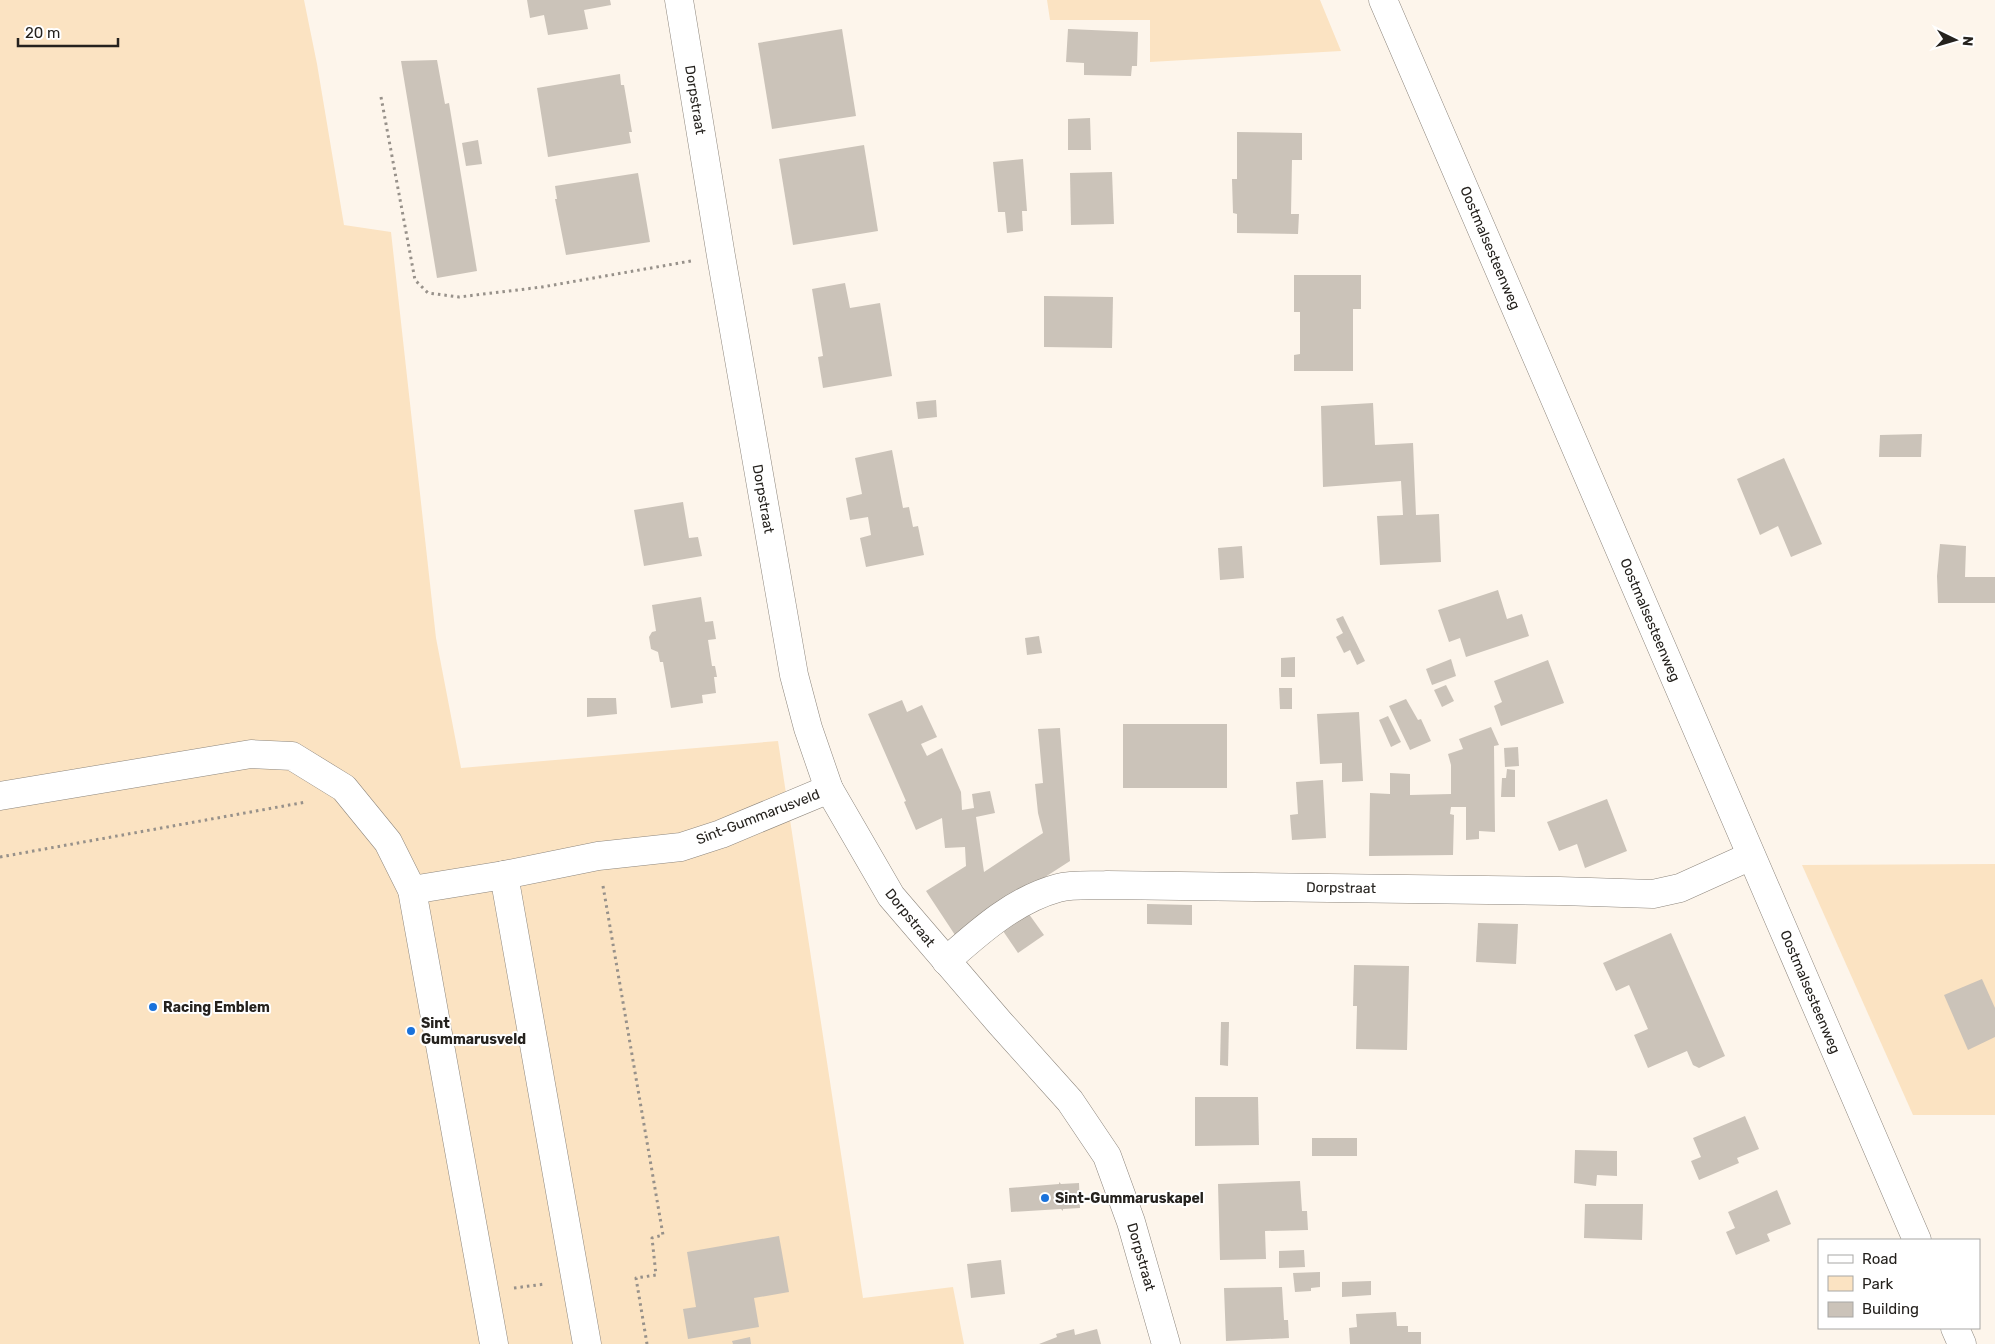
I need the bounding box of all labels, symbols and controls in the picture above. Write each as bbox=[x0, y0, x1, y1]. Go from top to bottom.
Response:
scale bar bbox=[18, 15, 118, 47]
north arrow bbox=[1930, 15, 1980, 65]
text: 20 m bbox=[25, 24, 60, 42]
text: N bbox=[1959, 35, 1976, 47]
street label: Dorpstraat bbox=[681, 64, 709, 136]
street label: Oostmalsesteenweg bbox=[1456, 184, 1524, 312]
street label: Dorpstraat bbox=[749, 463, 778, 535]
street label: Oostmalsesteenweg bbox=[1616, 556, 1684, 684]
street label: Sint-Gummarusveld bbox=[694, 786, 822, 848]
street label: Dorpstraat bbox=[1306, 879, 1377, 897]
street label: Dorpstraat bbox=[881, 885, 939, 951]
street label: Oostmalsesteenweg bbox=[1776, 928, 1844, 1056]
place label: Racing Emblem bbox=[163, 999, 270, 1016]
marker: Racing Emblem bbox=[147, 1001, 159, 1013]
place label: Sint Gummarusveld bbox=[421, 1015, 526, 1048]
marker: Sint Gummarusveld bbox=[405, 1025, 417, 1037]
place label: Sint-Gummaruskapel bbox=[1055, 1190, 1204, 1207]
marker: Sint-Gummaruskapel bbox=[1039, 1192, 1051, 1204]
street label: Dorpstraat bbox=[1123, 1221, 1159, 1293]
legend bbox=[1818, 1239, 1980, 1329]
text: Road bbox=[1862, 1250, 1898, 1268]
text: Park bbox=[1862, 1275, 1893, 1293]
text: Building bbox=[1862, 1300, 1919, 1318]

